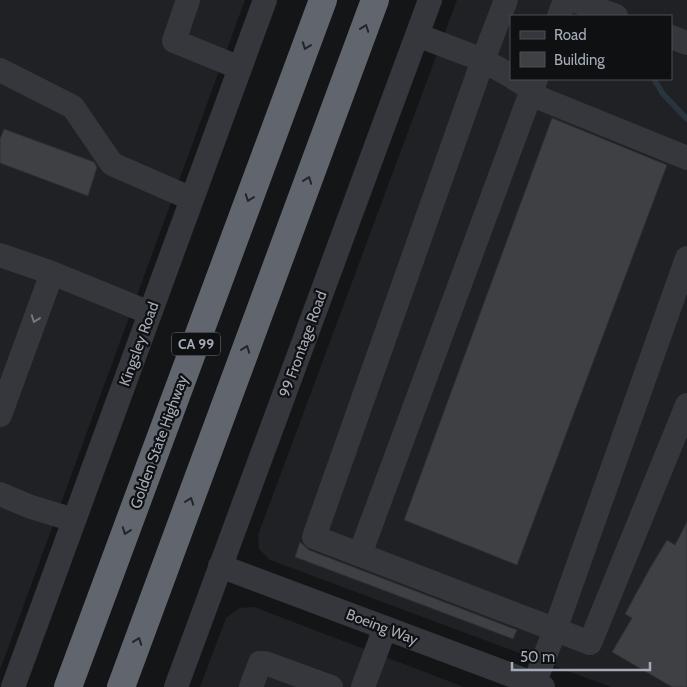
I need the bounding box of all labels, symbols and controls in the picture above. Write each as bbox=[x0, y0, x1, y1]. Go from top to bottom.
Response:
legend bbox=[510, 15, 672, 80]
one-way arrow bbox=[359, 24, 369, 32]
text: Road bbox=[554, 26, 587, 44]
one-way arrow bbox=[302, 41, 312, 50]
text: Building bbox=[554, 51, 605, 69]
one-way arrow bbox=[302, 176, 312, 185]
one-way arrow bbox=[245, 193, 256, 202]
street label: 99 Frontage Road bbox=[275, 288, 331, 400]
street label: Kingsley Road bbox=[115, 299, 163, 389]
one-way arrow bbox=[31, 314, 41, 323]
road number: CA 99 bbox=[172, 332, 220, 356]
one-way arrow bbox=[240, 345, 250, 354]
street label: Golden State Highway bbox=[126, 372, 192, 511]
one-way arrow bbox=[184, 498, 194, 506]
one-way arrow bbox=[122, 526, 132, 535]
street label: Boeing Way bbox=[344, 605, 421, 649]
one-way arrow bbox=[132, 637, 142, 646]
scale bar bbox=[512, 640, 650, 672]
text: 50 m bbox=[520, 648, 555, 666]

